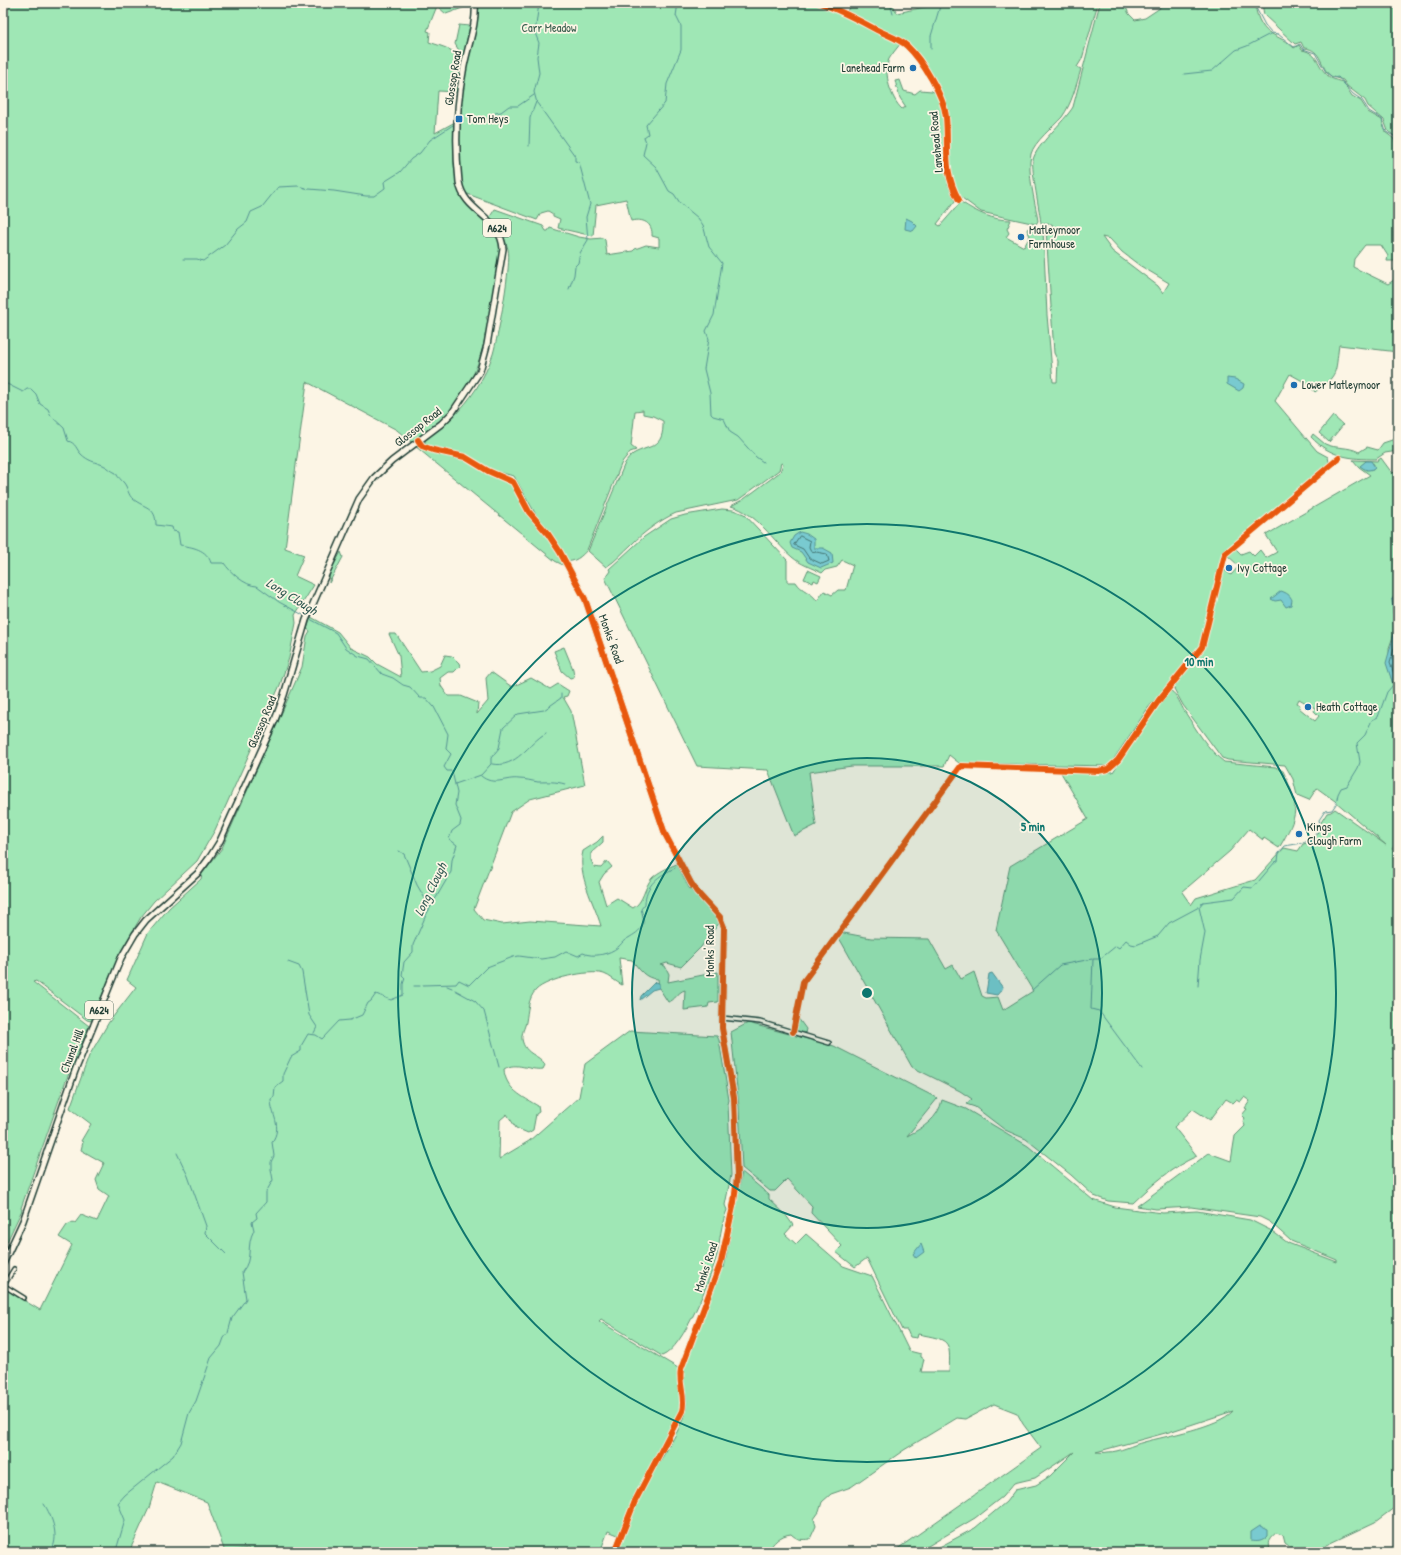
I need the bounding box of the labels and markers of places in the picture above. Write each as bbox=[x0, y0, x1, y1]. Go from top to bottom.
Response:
place label: Lanehead Farm bbox=[842, 59, 905, 76]
marker: Lanehead Farm bbox=[908, 63, 918, 73]
place label: Tom Heys bbox=[467, 110, 509, 127]
marker: Tom Heys bbox=[454, 114, 464, 124]
place label: Matleymoor Farmhouse bbox=[1028, 221, 1081, 252]
marker: Matleymoor Farmhouse bbox=[1016, 232, 1026, 242]
place label: Lower Matleymoor bbox=[1302, 376, 1381, 393]
marker: Lower Matleymoor bbox=[1289, 380, 1299, 390]
place label: Ivy Cottage bbox=[1237, 559, 1287, 576]
marker: Ivy Cottage bbox=[1224, 563, 1234, 573]
place label: Heath Cottage bbox=[1316, 698, 1378, 715]
marker: Heath Cottage bbox=[1303, 702, 1313, 712]
place label: Kings Clough Farm bbox=[1307, 818, 1362, 849]
marker: Kings Clough Farm bbox=[1294, 829, 1304, 839]
centre of rings bbox=[860, 986, 874, 1000]

